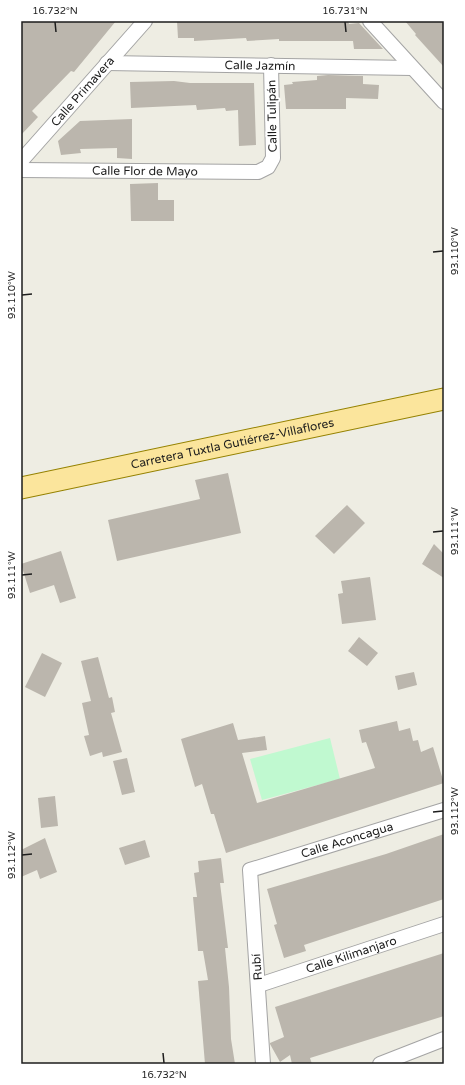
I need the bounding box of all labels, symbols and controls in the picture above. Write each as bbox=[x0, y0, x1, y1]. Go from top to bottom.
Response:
text: 16.732°N bbox=[32, 5, 78, 17]
text: 16.731°N bbox=[322, 5, 368, 17]
street label: Calle Primavera bbox=[48, 54, 117, 129]
street label: Calle Jazmín bbox=[225, 58, 295, 73]
street label: Calle Tulipán bbox=[264, 80, 280, 152]
street label: Calle Flor de Mayo bbox=[92, 164, 198, 178]
text: 93.110°W bbox=[449, 227, 461, 275]
text: 93.110°W bbox=[6, 271, 18, 319]
street label: Carretera Tuxtla Gutiérrez-Villaflores bbox=[130, 415, 335, 472]
text: 93.111°W bbox=[449, 507, 461, 555]
text: 93.111°W bbox=[6, 551, 18, 599]
text: 93.112°W bbox=[449, 787, 461, 835]
street label: Calle Aconcagua bbox=[299, 819, 395, 861]
text: 93.112°W bbox=[6, 831, 18, 879]
street label: Calle Kilimanjaro bbox=[304, 933, 398, 976]
street label: Rubí bbox=[249, 953, 265, 981]
text: 16.732°N bbox=[141, 1069, 187, 1081]

